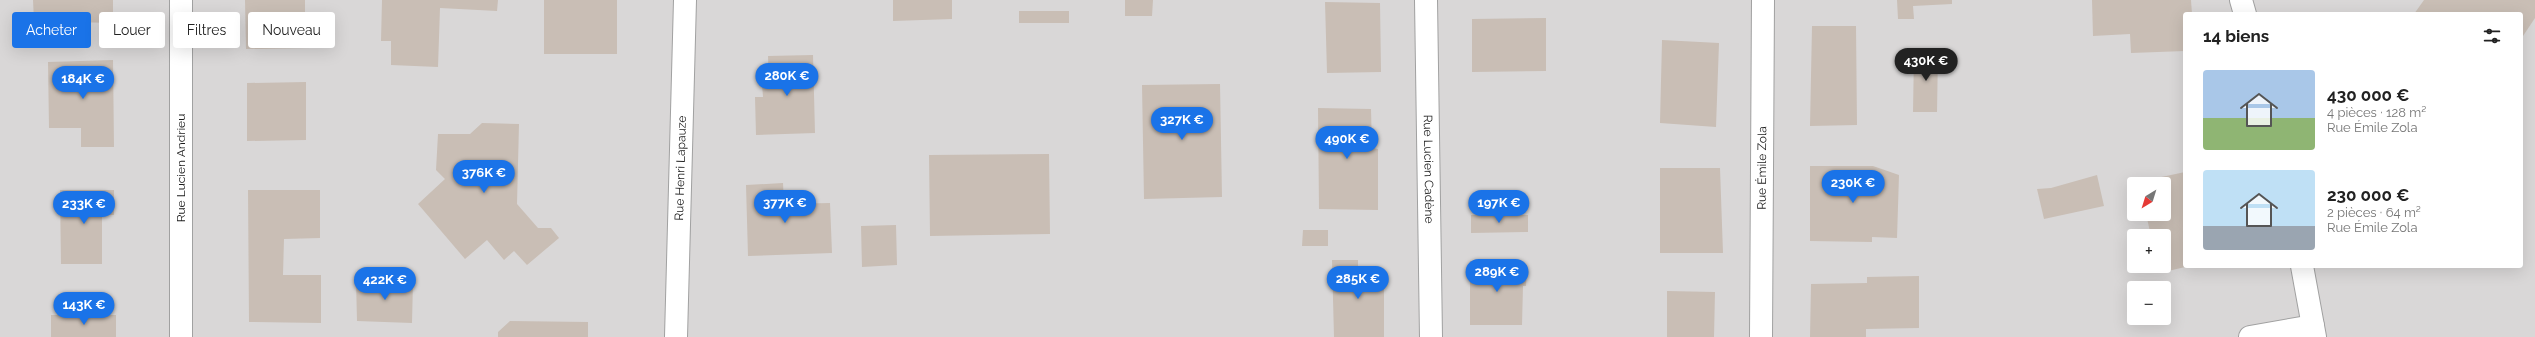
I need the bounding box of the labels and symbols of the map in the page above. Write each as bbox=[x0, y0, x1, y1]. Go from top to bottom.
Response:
pin: 430K € bbox=[1893, 48, 1959, 82]
pin: 280K € bbox=[754, 63, 820, 97]
pin: 184K € bbox=[50, 66, 116, 100]
pin: 327K € bbox=[1149, 107, 1215, 141]
street label: Rue Lucien Andrieu bbox=[174, 114, 188, 222]
street label: Rue Lucien Cadène bbox=[1421, 114, 1436, 223]
street label: Rue Henri Lapauze bbox=[672, 115, 689, 221]
pin: 490K € bbox=[1314, 126, 1380, 160]
street label: Rue Émile Zola bbox=[1755, 126, 1769, 210]
pin: 376K € bbox=[451, 160, 517, 194]
pin: 230K € bbox=[1820, 170, 1886, 204]
north arrow bbox=[2127, 177, 2171, 221]
pin: 377K € bbox=[752, 190, 818, 224]
pin: 197K € bbox=[1466, 190, 1532, 224]
pin: 233K € bbox=[51, 191, 117, 225]
pin: 289K € bbox=[1464, 259, 1530, 293]
pin: 285K € bbox=[1325, 266, 1391, 300]
pin: 422K € bbox=[352, 267, 418, 301]
pin: 143K € bbox=[51, 292, 117, 326]

